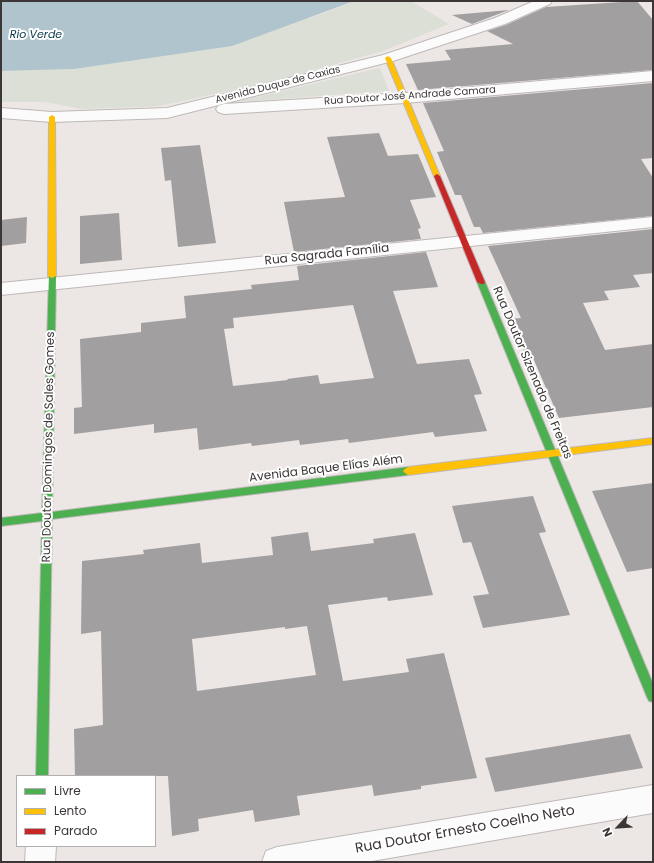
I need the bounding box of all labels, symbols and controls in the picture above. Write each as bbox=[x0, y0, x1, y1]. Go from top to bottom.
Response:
water label: Rio Verde bbox=[10, 28, 62, 42]
street label: Avenida Duque de Caxias bbox=[214, 64, 342, 106]
street label: Rua Doutor José Andrade Camara bbox=[324, 84, 496, 108]
street label: Rua Sagrada Família bbox=[264, 241, 390, 269]
street label: Rua Doutor Sizenado de Freitas bbox=[489, 285, 575, 461]
street label: Rua Doutor Domingos de Sales Gomes bbox=[40, 331, 58, 563]
street label: Avenida Baque Elías Além bbox=[248, 452, 404, 486]
legend bbox=[16, 775, 156, 847]
text: Livre bbox=[54, 782, 81, 799]
text: Lento bbox=[54, 802, 86, 819]
street label: Rua Doutor Ernesto Coelho Neto bbox=[354, 802, 576, 858]
north arrow bbox=[598, 807, 638, 847]
text: Parado bbox=[54, 822, 97, 839]
text: N bbox=[598, 825, 616, 839]

